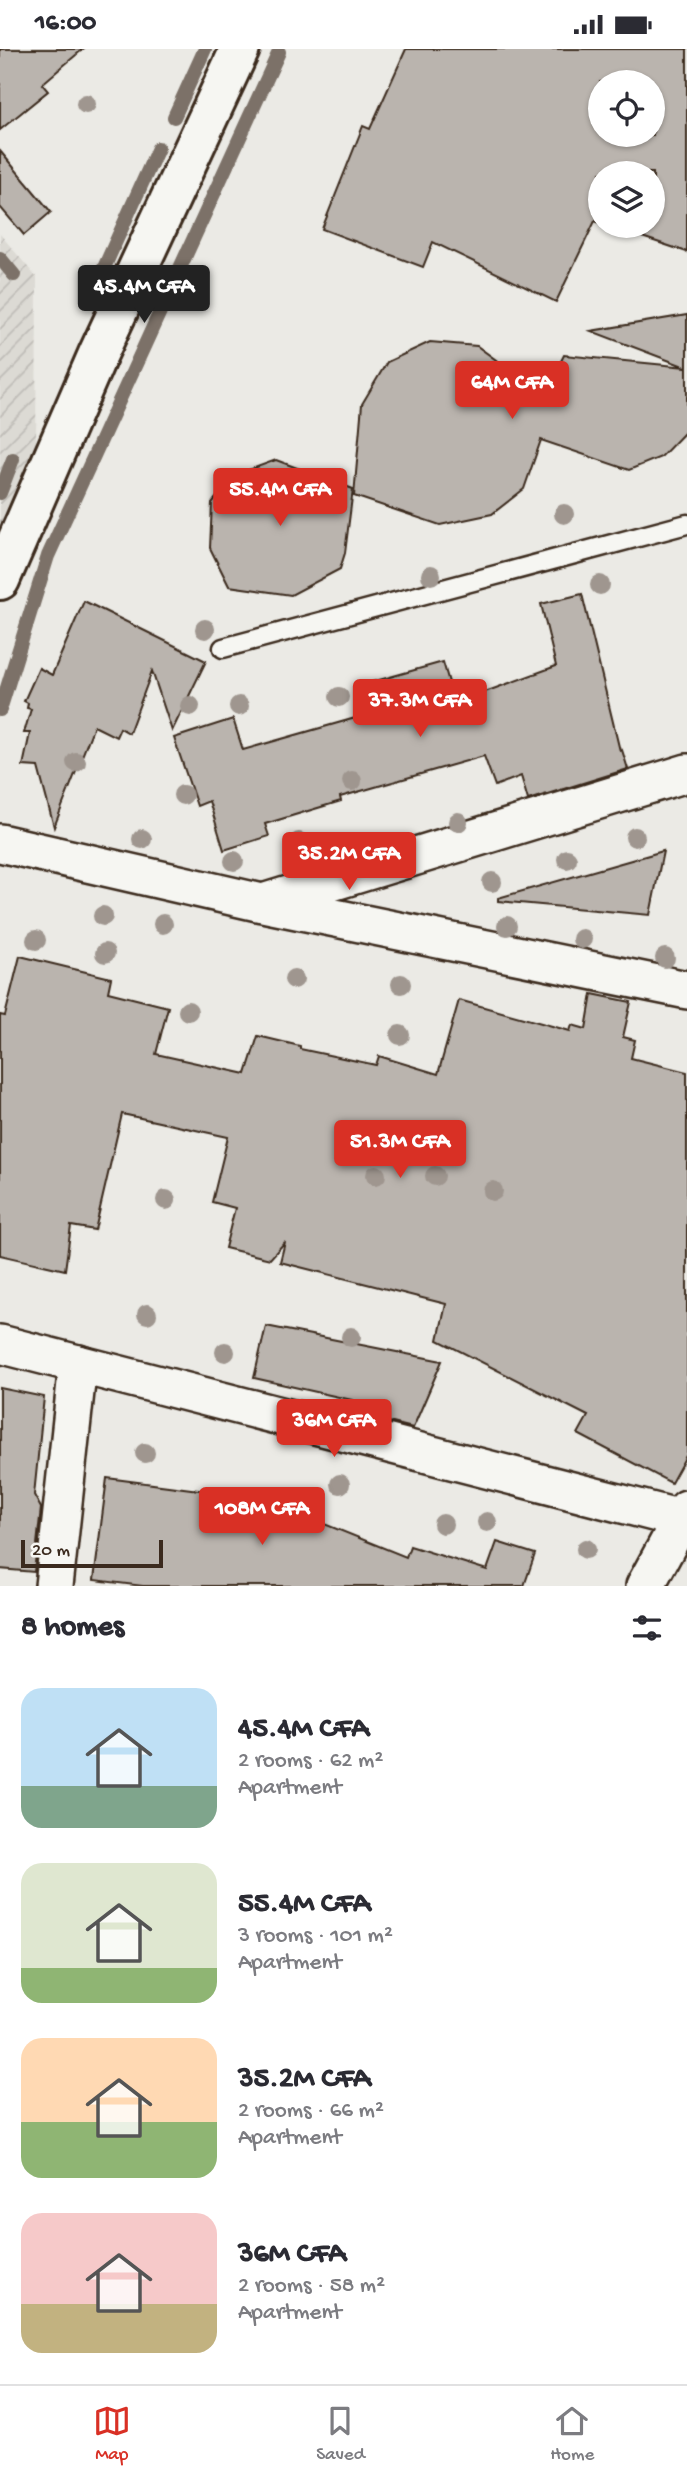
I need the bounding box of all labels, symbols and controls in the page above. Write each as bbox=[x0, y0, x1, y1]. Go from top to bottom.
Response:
text: 16:00 bbox=[35, 9, 96, 40]
map controls bbox=[588, 70, 665, 238]
button: locate bbox=[588, 70, 665, 147]
button: layers bbox=[588, 161, 665, 238]
pin: 45.4M CFA bbox=[64, 265, 224, 325]
text: 45.4M CFA bbox=[94, 274, 194, 301]
pin: 64M CFA bbox=[447, 361, 577, 421]
text: 64M CFA bbox=[471, 370, 553, 397]
pin: 55.4M CFA bbox=[200, 469, 360, 528]
text: 55.4M CFA bbox=[229, 477, 331, 504]
pin: 37.3M CFA bbox=[340, 679, 500, 739]
text: 37.3M CFA bbox=[369, 688, 471, 715]
pin: 35.2M CFA bbox=[269, 833, 429, 892]
text: 35.2M CFA bbox=[298, 841, 400, 868]
pin: 51.3M CFA bbox=[320, 1121, 480, 1180]
text: 51.3M CFA bbox=[350, 1129, 450, 1156]
pin: 36M CFA bbox=[269, 1399, 399, 1459]
text: 36M CFA bbox=[293, 1408, 375, 1435]
pin: 108M CFA bbox=[190, 1487, 334, 1547]
text: 108M CFA bbox=[215, 1496, 309, 1523]
scale bar bbox=[21, 1537, 163, 1569]
text: 20 m bbox=[32, 1540, 70, 1563]
icon: filters bbox=[628, 1609, 666, 1647]
text: 8 homes bbox=[21, 1611, 124, 1646]
text: 45.4M CFA bbox=[238, 1713, 369, 1748]
icon: home bbox=[77, 1716, 161, 1800]
text: 2 rooms · 62 m² bbox=[238, 1748, 383, 1775]
text: Apartment bbox=[238, 1775, 342, 1802]
text: 55.4M CFA bbox=[238, 1888, 370, 1923]
icon: home bbox=[77, 1891, 161, 1975]
text: 3 rooms · 101 m² bbox=[238, 1923, 393, 1950]
text: Apartment bbox=[238, 1950, 342, 1977]
text: 35.2M CFA bbox=[238, 2063, 371, 2098]
icon: home bbox=[77, 2066, 161, 2150]
text: 2 rooms · 66 m² bbox=[238, 2098, 384, 2125]
text: Apartment bbox=[238, 2125, 342, 2152]
text: 36M CFA bbox=[238, 2238, 346, 2273]
icon: home bbox=[77, 2241, 161, 2325]
text: 2 rooms · 58 m² bbox=[238, 2273, 385, 2300]
text: Apartment bbox=[238, 2300, 342, 2327]
tab: Map bbox=[93, 2402, 131, 2467]
tab: Saved bbox=[316, 2402, 365, 2467]
tab: Home bbox=[550, 2402, 594, 2467]

